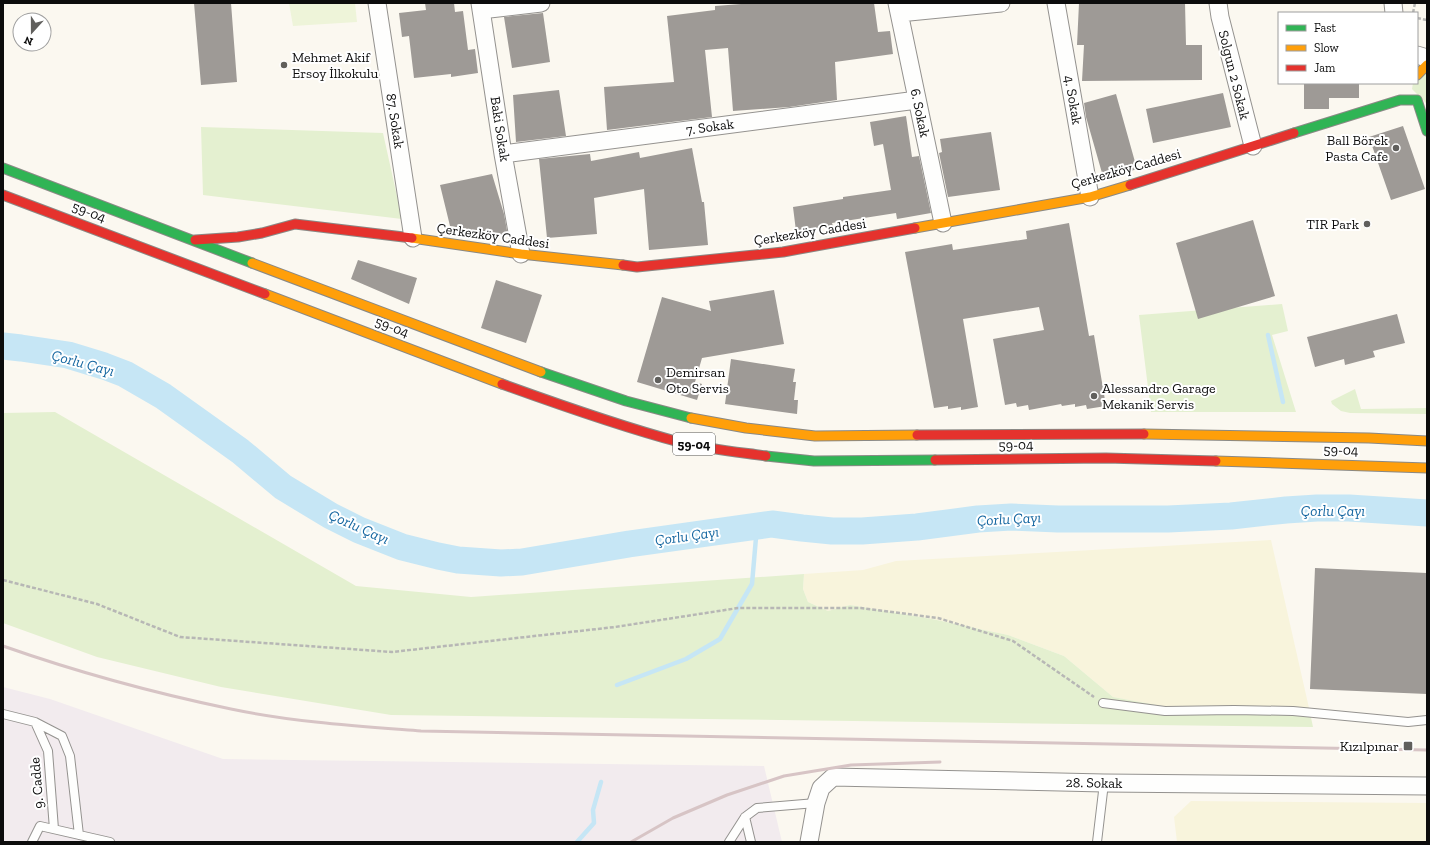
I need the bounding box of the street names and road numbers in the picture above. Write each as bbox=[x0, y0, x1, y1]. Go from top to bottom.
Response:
street label: Solgun 2 Sokak bbox=[1215, 29, 1253, 122]
street label: 4. Sokak bbox=[1060, 74, 1086, 127]
street label: 6. Sokak bbox=[907, 87, 934, 140]
street label: 87. Sokak bbox=[382, 92, 408, 150]
street label: Baki Sokak bbox=[486, 95, 514, 163]
street label: 7. Sokak bbox=[685, 115, 736, 139]
street label: Çerkezköy Caddesi bbox=[1069, 145, 1183, 193]
street label: 59-04 bbox=[70, 198, 109, 226]
street label: Çerkezköy Caddesi bbox=[753, 215, 867, 249]
street label: Çerkezköy Caddesi bbox=[436, 220, 550, 252]
street label: 59-04 bbox=[373, 313, 412, 341]
road number: 59-04 bbox=[673, 433, 715, 455]
street label: 59-04 bbox=[998, 436, 1034, 454]
street label: 59-04 bbox=[1323, 441, 1359, 459]
street label: 9. Cadde bbox=[26, 756, 48, 809]
street label: 28. Sokak bbox=[1066, 774, 1123, 792]

